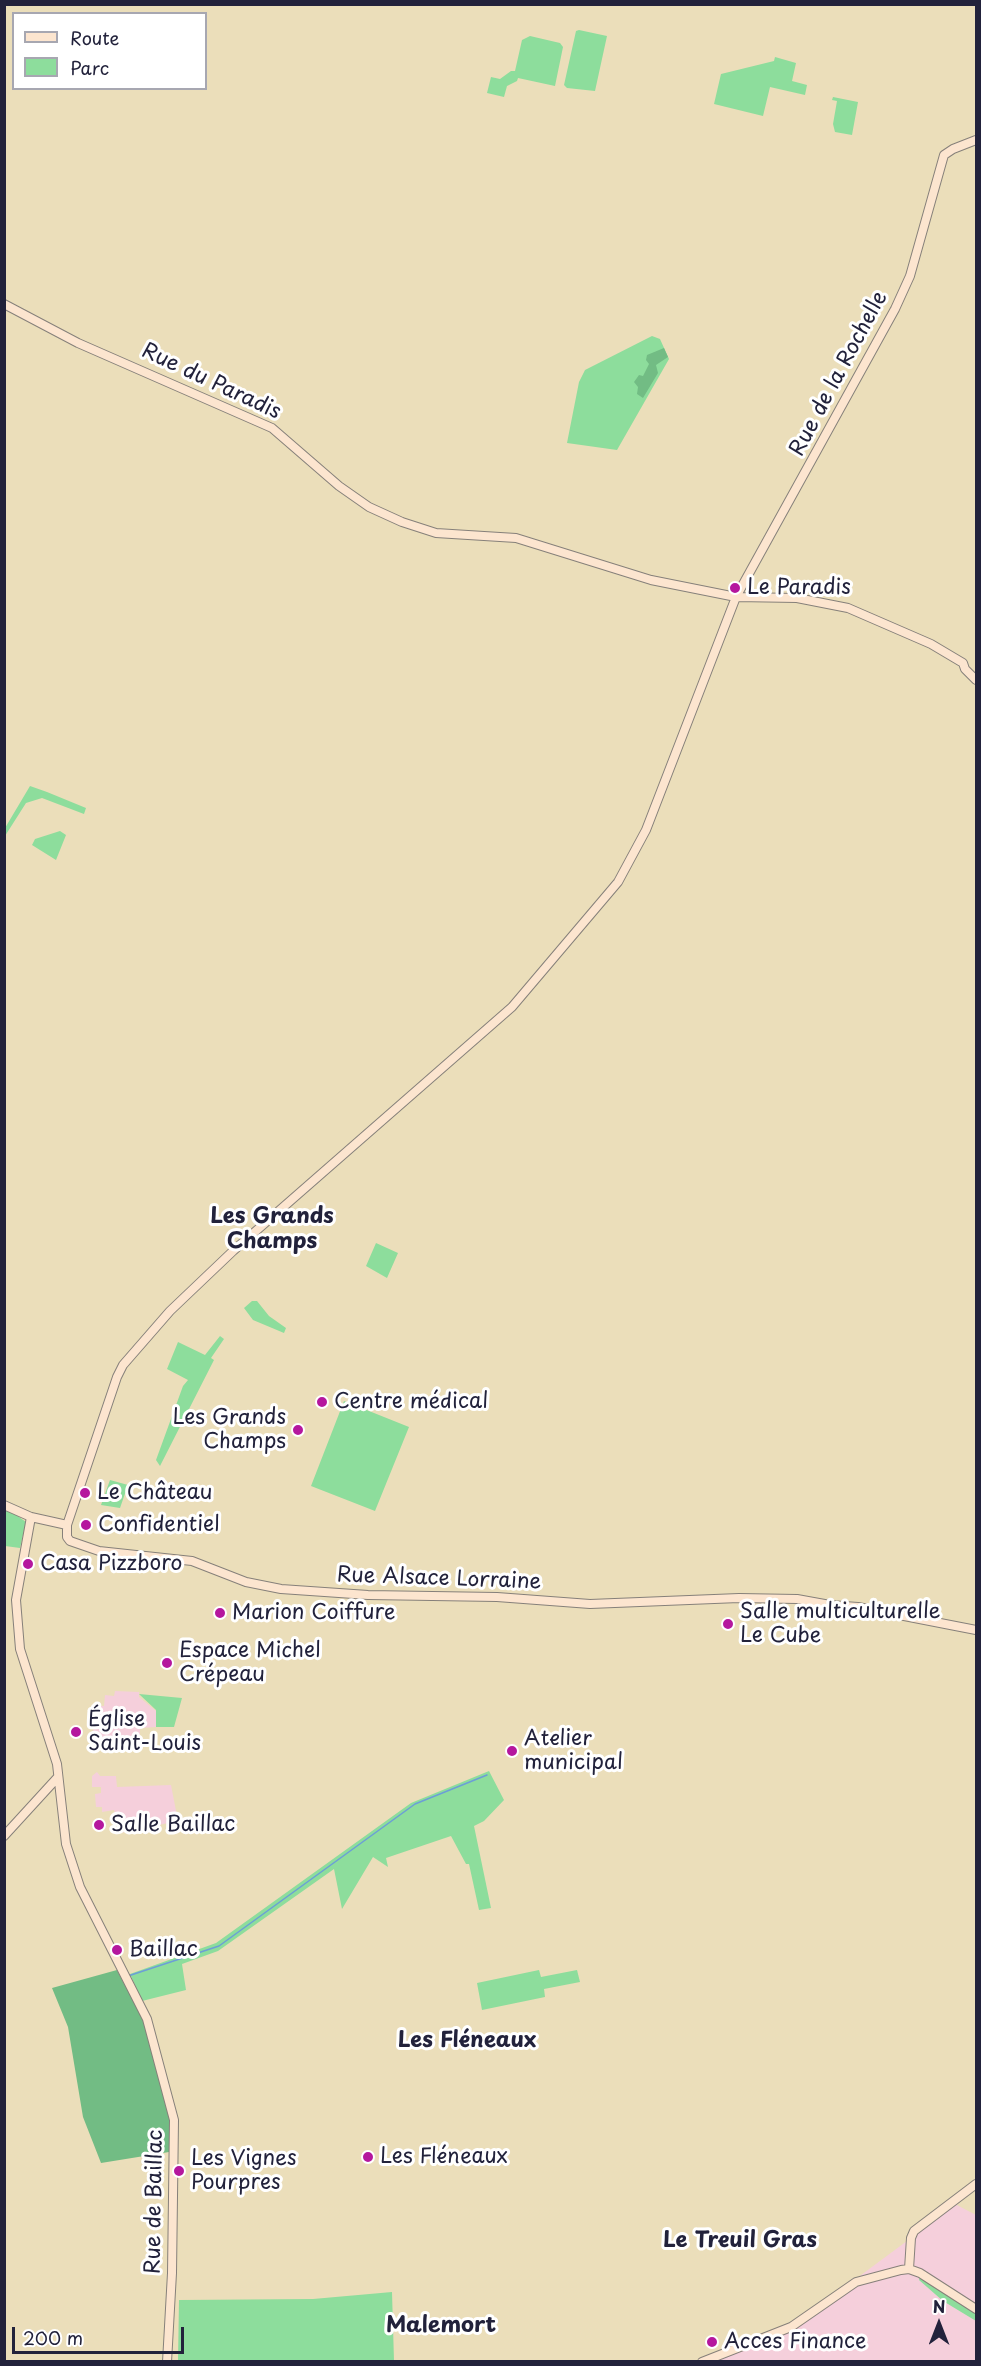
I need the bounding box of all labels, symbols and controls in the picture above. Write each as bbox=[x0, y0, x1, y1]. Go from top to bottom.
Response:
legend bbox=[12, 12, 207, 90]
text: Route bbox=[70, 24, 119, 51]
text: Parc bbox=[70, 54, 109, 81]
street label: Rue de la Rochelle bbox=[785, 287, 893, 461]
street label: Rue du Paradis bbox=[137, 339, 285, 425]
place label: Le Paradis bbox=[747, 575, 851, 601]
marker: Le Paradis bbox=[728, 581, 742, 595]
district label: Les Grands Champs bbox=[210, 1204, 334, 1256]
place label: Centre médical bbox=[334, 1389, 488, 1415]
marker: Centre médical bbox=[315, 1395, 329, 1409]
place label: Les Grands Champs bbox=[172, 1405, 286, 1455]
marker: Les Grands Champs bbox=[291, 1423, 305, 1437]
place label: Le Château bbox=[97, 1480, 212, 1506]
marker: Le Château bbox=[78, 1486, 92, 1500]
place label: Confidentiel bbox=[98, 1512, 220, 1538]
marker: Confidentiel bbox=[79, 1518, 93, 1532]
place label: Casa Pizzboro bbox=[40, 1551, 182, 1577]
marker: Casa Pizzboro bbox=[21, 1557, 35, 1571]
street label: Rue Alsace Lorraine bbox=[336, 1563, 542, 1595]
place label: Salle multiculturelle Le Cube bbox=[740, 1599, 941, 1649]
place label: Marion Coiffure bbox=[232, 1600, 395, 1626]
marker: Marion Coiffure bbox=[213, 1606, 227, 1620]
marker: Salle multiculturelle Le Cube bbox=[721, 1617, 735, 1631]
place label: Espace Michel Crépeau bbox=[179, 1638, 321, 1688]
marker: Espace Michel Crépeau bbox=[160, 1656, 174, 1670]
place label: Église Saint-Louis bbox=[88, 1707, 201, 1757]
marker: Église Saint-Louis bbox=[69, 1725, 83, 1739]
place label: Atelier municipal bbox=[524, 1726, 623, 1776]
marker: Atelier municipal bbox=[505, 1744, 519, 1758]
place label: Salle Baillac bbox=[111, 1812, 235, 1838]
marker: Salle Baillac bbox=[92, 1818, 106, 1832]
place label: Baillac bbox=[129, 1937, 198, 1963]
marker: Baillac bbox=[110, 1943, 124, 1957]
district label: Les Fléneaux bbox=[398, 2028, 536, 2054]
street label: Rue de Baillac bbox=[141, 2130, 169, 2274]
place label: Les Fléneaux bbox=[380, 2144, 508, 2170]
place label: Les Vignes Pourpres bbox=[191, 2146, 297, 2196]
marker: Les Fléneaux bbox=[361, 2150, 375, 2164]
marker: Les Vignes Pourpres bbox=[172, 2164, 186, 2178]
district label: Le Treuil Gras bbox=[663, 2228, 817, 2254]
north arrow bbox=[909, 2294, 969, 2354]
text: N bbox=[933, 2294, 945, 2318]
district label: Malemort bbox=[386, 2313, 496, 2339]
scale bar bbox=[15, 2315, 188, 2353]
text: 200 m bbox=[23, 2324, 83, 2351]
place label: Acces Finance bbox=[724, 2329, 866, 2355]
marker: Acces Finance bbox=[705, 2335, 719, 2349]

